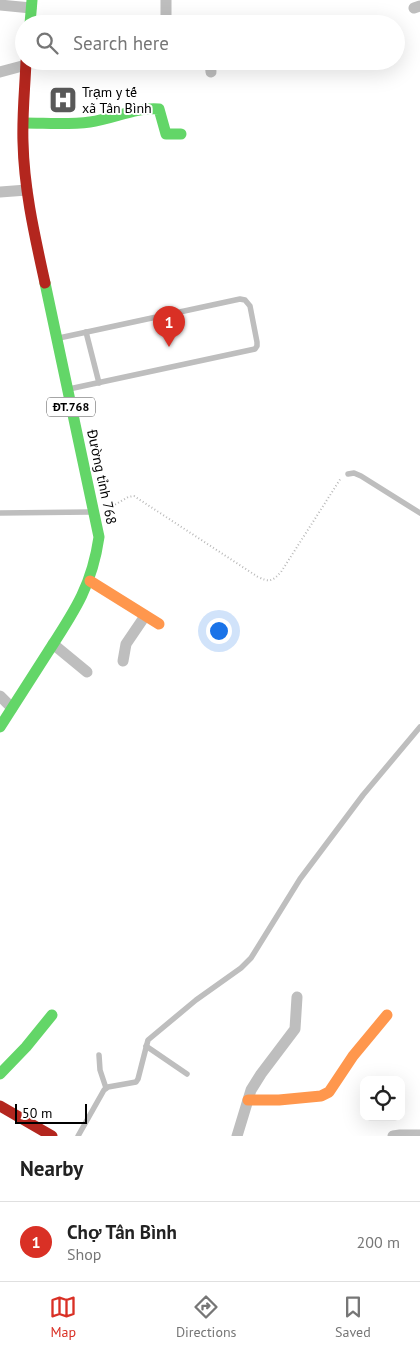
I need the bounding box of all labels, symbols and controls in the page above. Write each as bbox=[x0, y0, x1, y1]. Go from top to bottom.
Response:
search box bbox=[15, 15, 405, 70]
icon: search bbox=[33, 29, 61, 57]
text: Search here bbox=[73, 31, 169, 55]
place label: Trạm y tế xã Tân Bình bbox=[82, 83, 152, 117]
hospital icon: Trạm y tế xã Tân Bình bbox=[48, 85, 78, 115]
pin: 1 bbox=[153, 306, 185, 347]
road number: ĐT.768 bbox=[47, 398, 95, 417]
street label: Đường tỉnh 768 bbox=[83, 427, 121, 526]
your location bbox=[206, 618, 232, 644]
map controls bbox=[360, 1076, 405, 1121]
button: locate bbox=[360, 1076, 405, 1121]
scale bar bbox=[15, 1101, 88, 1124]
text: 50 m bbox=[22, 1104, 52, 1122]
text: Nearby bbox=[20, 1155, 83, 1182]
text: Chợ Tân Bình bbox=[67, 1220, 177, 1244]
text: 1 bbox=[31, 1232, 41, 1252]
text: 200 m bbox=[357, 1232, 400, 1252]
text: Shop bbox=[67, 1244, 101, 1264]
tab: Map bbox=[49, 1293, 77, 1341]
tab: Directions bbox=[176, 1293, 236, 1341]
tab: Saved bbox=[335, 1293, 371, 1341]

